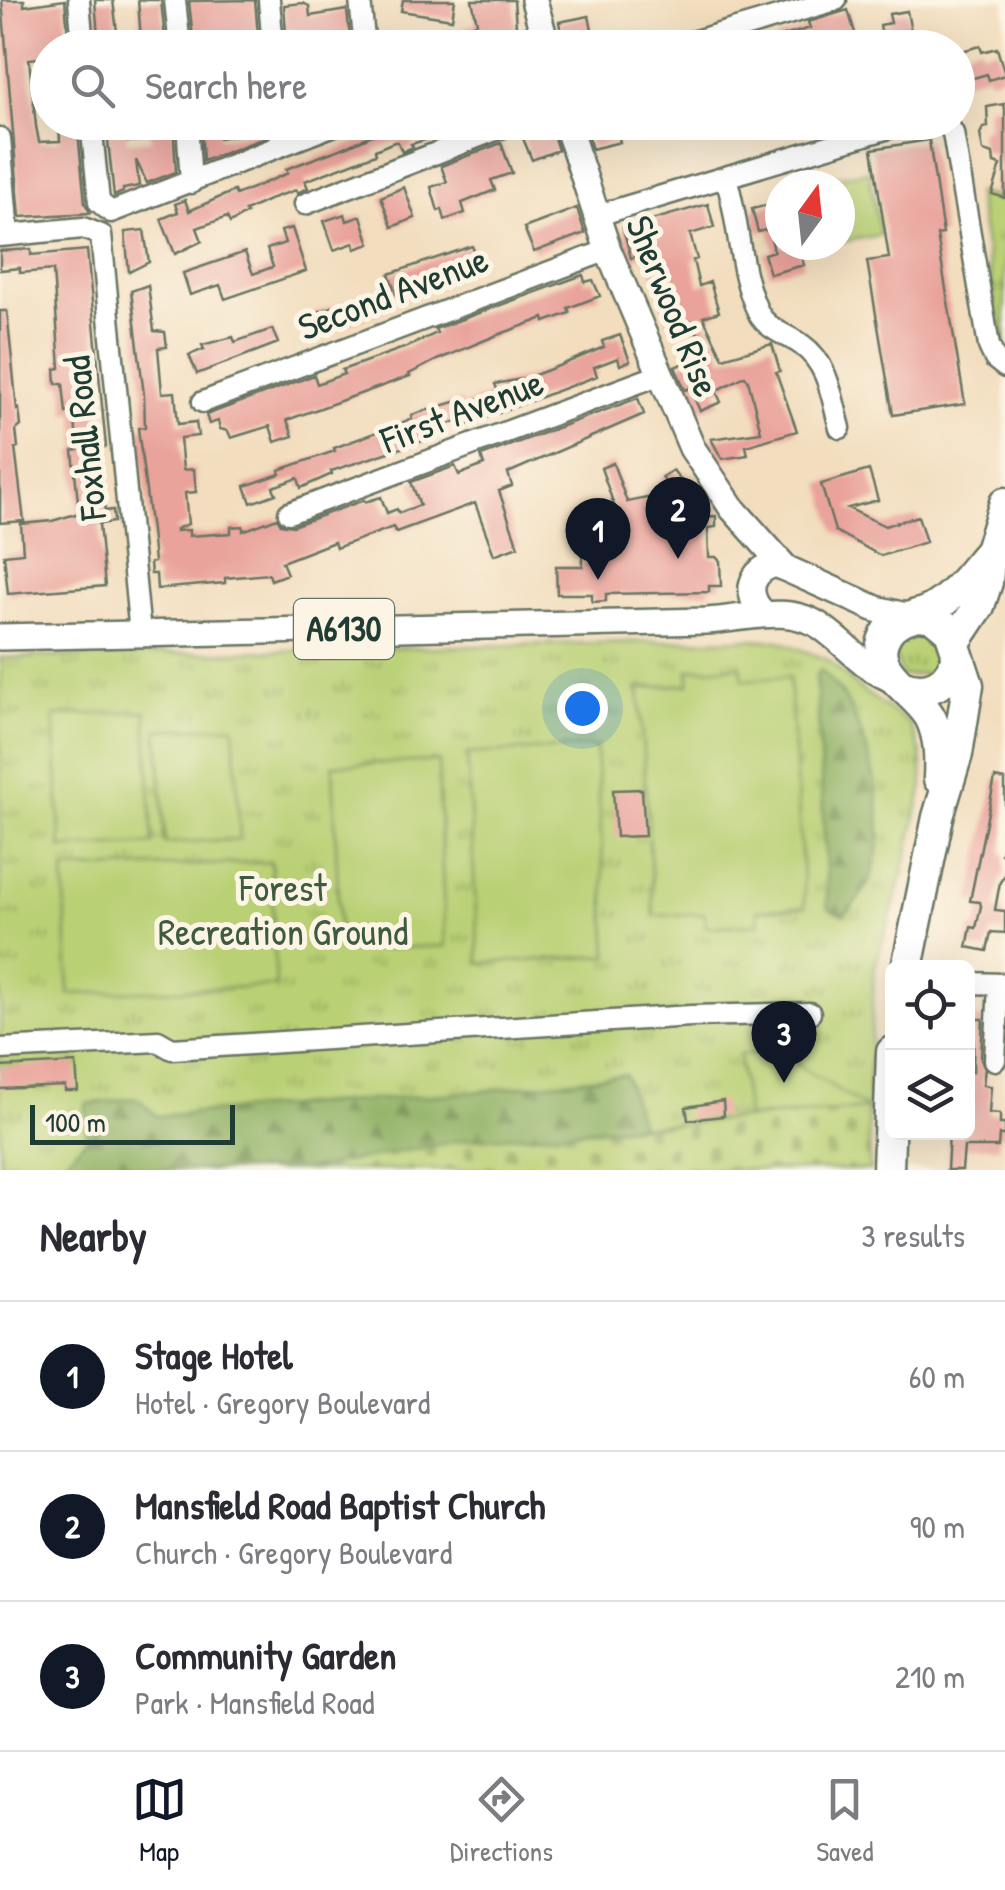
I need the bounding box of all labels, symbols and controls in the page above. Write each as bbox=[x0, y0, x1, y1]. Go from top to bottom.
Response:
search box bbox=[30, 30, 975, 140]
icon: search bbox=[65, 58, 120, 113]
text: Search here bbox=[145, 59, 307, 111]
north arrow bbox=[765, 170, 855, 260]
street label: Sherwood Rise bbox=[614, 208, 734, 404]
street label: Second Avenue bbox=[290, 232, 495, 352]
street label: Foxhall Road bbox=[50, 353, 119, 524]
street label: First Avenue bbox=[372, 355, 550, 465]
pin: 2 bbox=[646, 476, 710, 559]
pin: 1 bbox=[566, 498, 630, 580]
road number: A6130 bbox=[294, 599, 394, 659]
your location bbox=[557, 683, 608, 734]
park label: Forest Recreation Ground bbox=[158, 861, 408, 957]
map controls bbox=[885, 960, 975, 1140]
button: locate bbox=[885, 960, 975, 1050]
pin: 3 bbox=[752, 1000, 816, 1083]
button: layers bbox=[885, 1050, 975, 1140]
scale bar bbox=[30, 1100, 235, 1144]
text: 100 m bbox=[45, 1103, 106, 1141]
text: Nearby bbox=[40, 1207, 147, 1264]
text: 3 results bbox=[861, 1214, 965, 1257]
text: Stage Hotel bbox=[135, 1329, 293, 1381]
text: 1 bbox=[67, 1355, 78, 1398]
text: 60 m bbox=[909, 1355, 965, 1398]
text: Hotel · Gregory Boulevard bbox=[135, 1381, 430, 1424]
text: Mansfield Road Baptist Church bbox=[135, 1479, 545, 1531]
text: 2 bbox=[65, 1505, 80, 1548]
text: 90 m bbox=[910, 1505, 965, 1548]
text: Church · Gregory Boulevard bbox=[135, 1531, 452, 1574]
text: Community Garden bbox=[135, 1629, 396, 1681]
text: 3 bbox=[65, 1655, 80, 1698]
text: 210 m bbox=[895, 1655, 965, 1698]
text: Park · Mansfield Road bbox=[135, 1681, 374, 1724]
tab: Map bbox=[132, 1772, 187, 1870]
tab: Directions bbox=[450, 1772, 553, 1870]
tab: Saved bbox=[816, 1772, 873, 1870]

